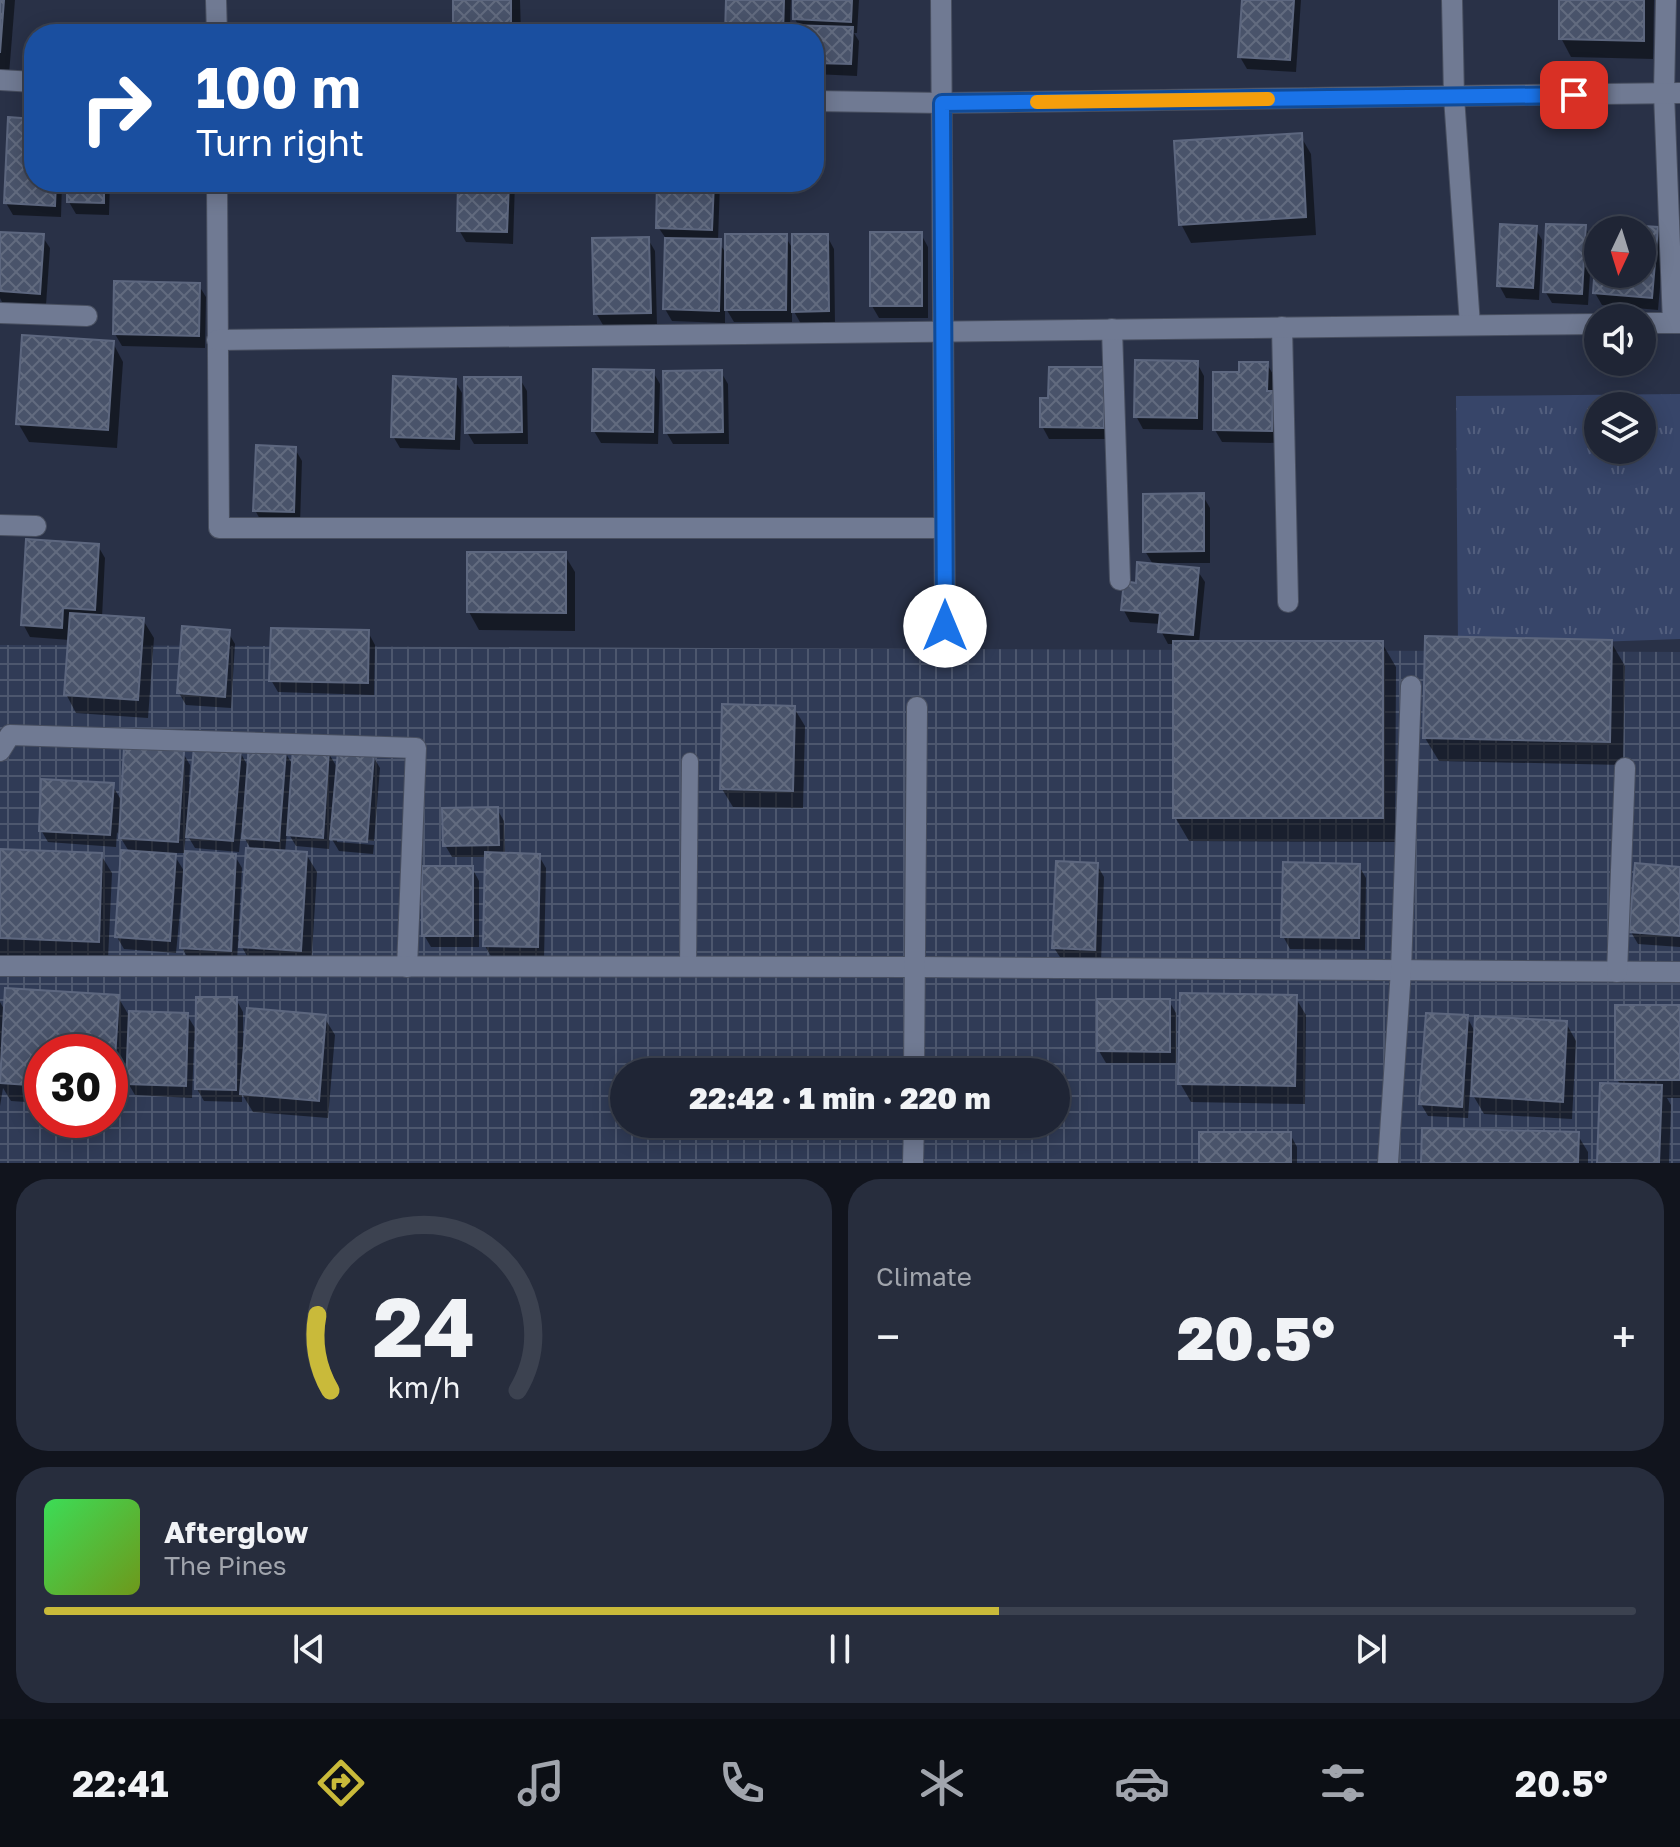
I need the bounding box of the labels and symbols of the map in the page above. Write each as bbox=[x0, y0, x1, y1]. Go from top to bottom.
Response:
pin bbox=[1540, 61, 1608, 129]
north arrow bbox=[1584, 216, 1656, 288]
position arrow bbox=[903, 584, 987, 668]
speed limit sign: 30 bbox=[24, 1034, 128, 1138]

